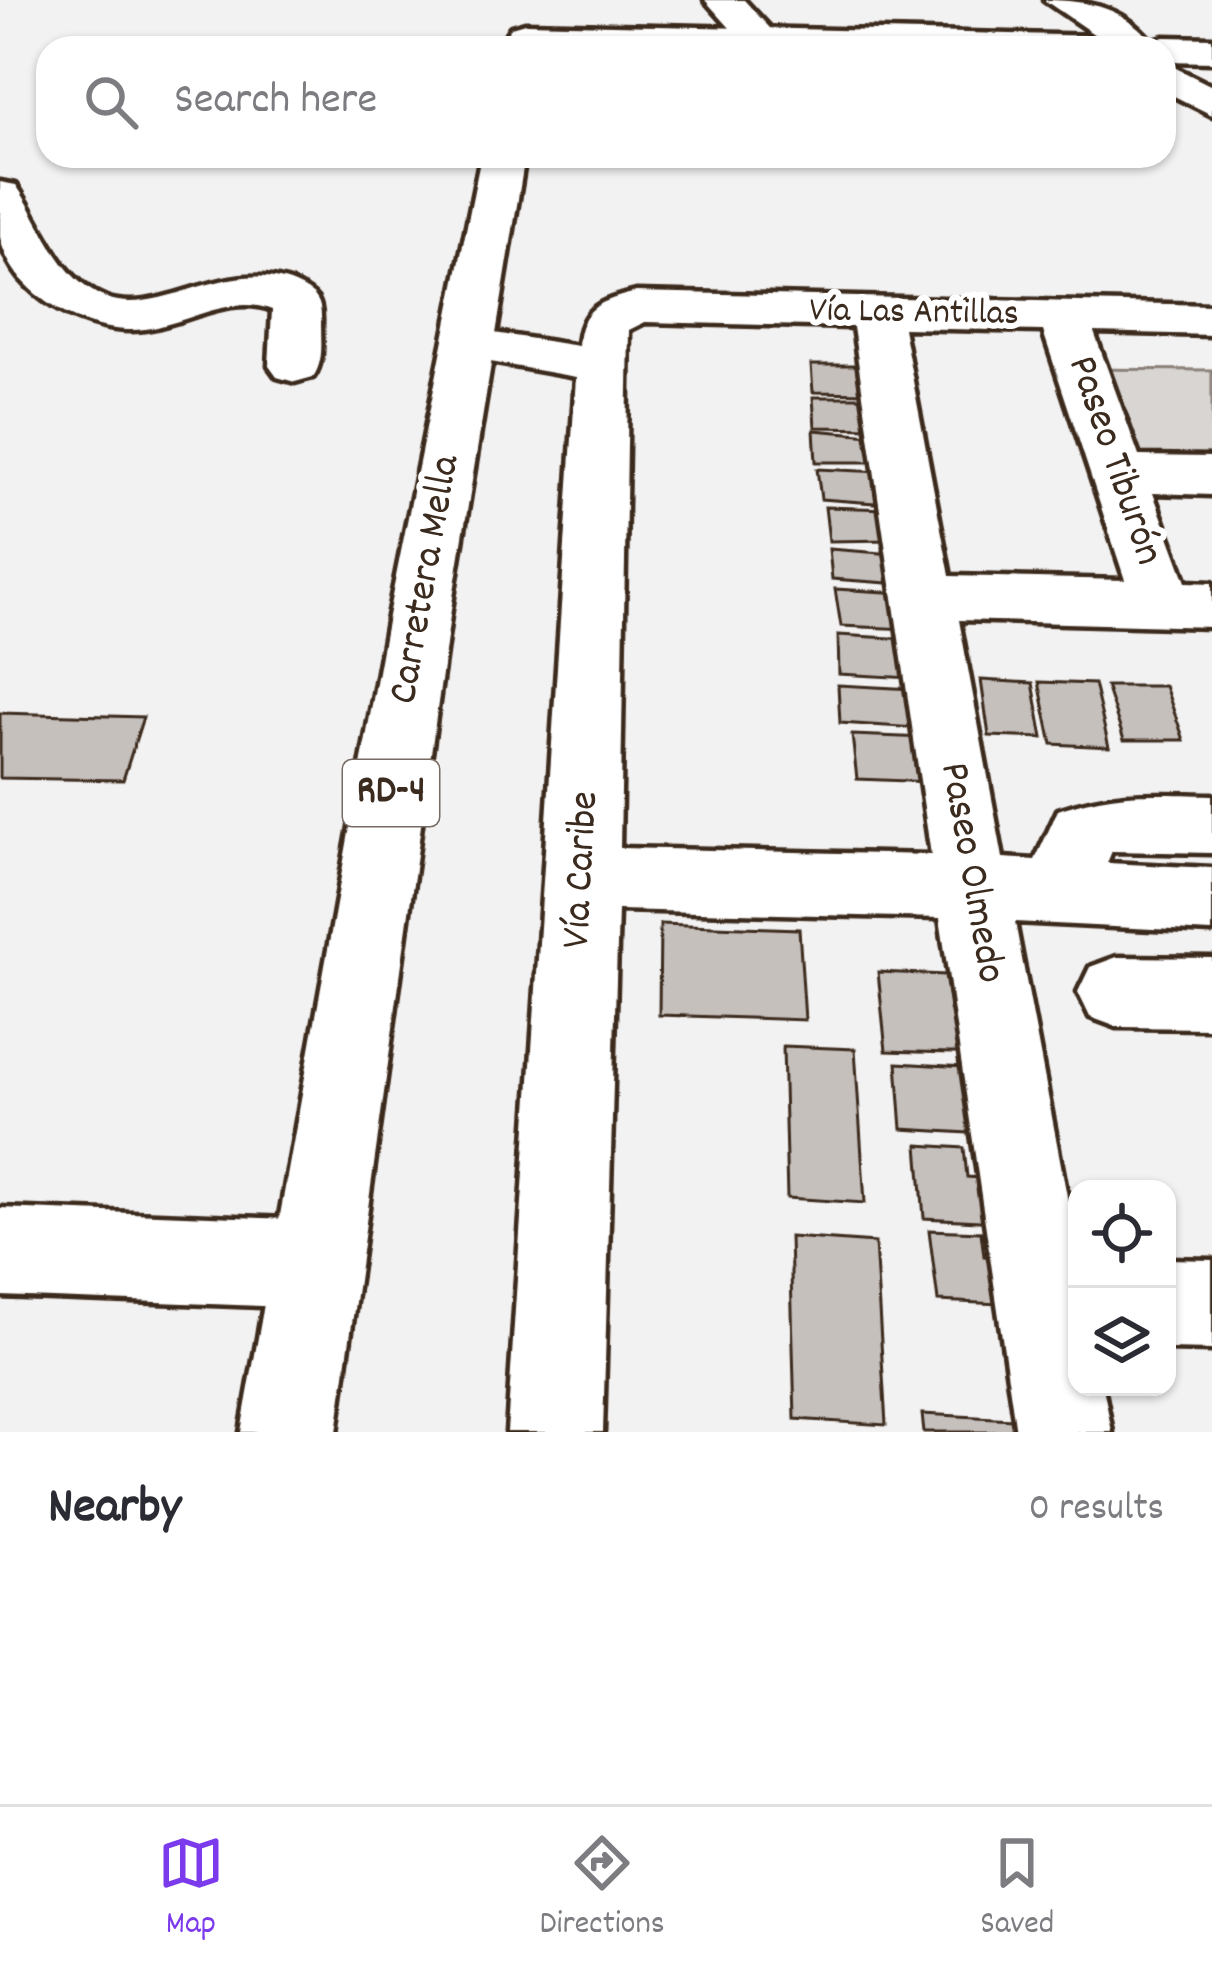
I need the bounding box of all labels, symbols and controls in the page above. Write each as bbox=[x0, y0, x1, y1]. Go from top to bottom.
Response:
search box bbox=[36, 36, 1176, 168]
icon: search bbox=[78, 69, 144, 135]
text: Search here bbox=[174, 70, 377, 134]
street label: Vía Las Antillas bbox=[809, 286, 1019, 342]
street label: Paseo Tiburón bbox=[1049, 348, 1177, 574]
street label: Carretera Mella bbox=[376, 450, 479, 709]
street label: Paseo Olmedo bbox=[921, 758, 1019, 988]
road number: RD-4 bbox=[343, 760, 439, 826]
street label: Vía Caribe bbox=[549, 790, 617, 950]
map controls bbox=[1068, 1180, 1176, 1396]
button: locate bbox=[1068, 1180, 1176, 1288]
button: layers bbox=[1068, 1288, 1176, 1396]
text: Nearby bbox=[48, 1474, 181, 1546]
text: 0 results bbox=[1029, 1483, 1164, 1538]
tab: Map bbox=[158, 1830, 224, 1949]
tab: Directions bbox=[540, 1830, 665, 1949]
tab: Saved bbox=[980, 1830, 1054, 1949]

